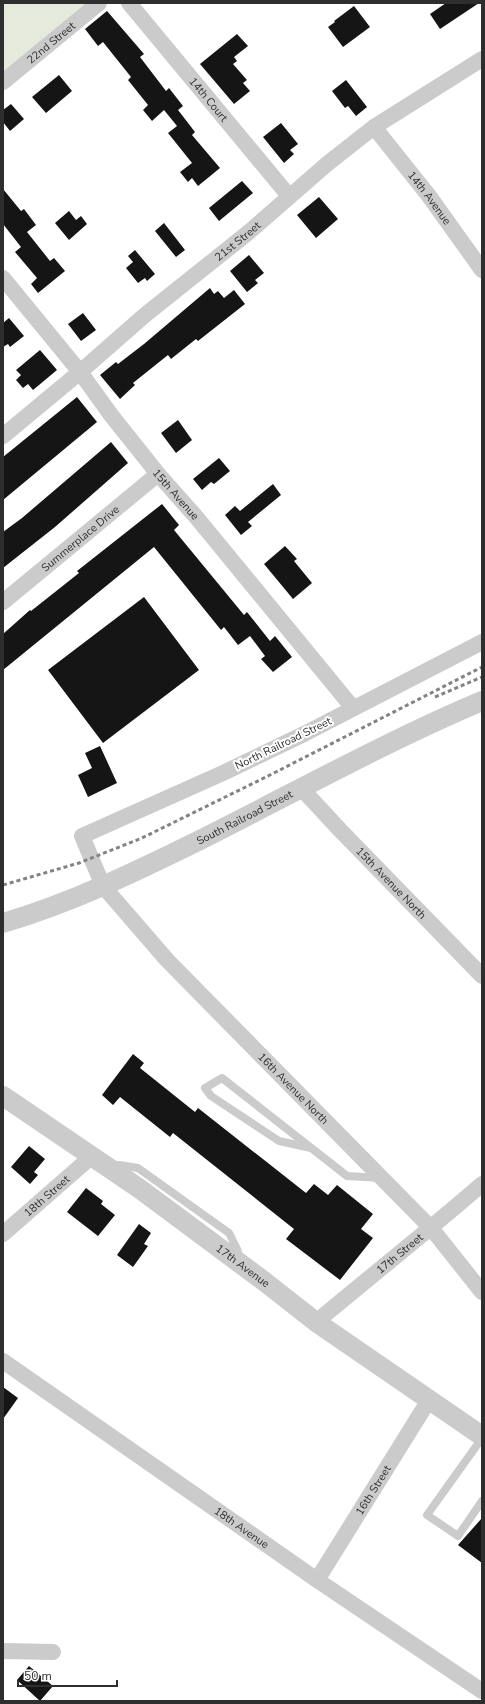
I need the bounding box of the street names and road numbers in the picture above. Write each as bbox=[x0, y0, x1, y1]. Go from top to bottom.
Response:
street label: 22nd Street bbox=[24, 18, 79, 67]
street label: 14th Court bbox=[186, 74, 231, 125]
street label: 14th Avenue bbox=[404, 168, 454, 228]
street label: 21st Street bbox=[212, 218, 264, 265]
street label: 15th Avenue bbox=[149, 466, 202, 523]
street label: Summerplace Drive bbox=[38, 502, 123, 575]
street label: North Railroad Street bbox=[233, 714, 334, 773]
street label: South Railroad Street bbox=[194, 787, 295, 849]
street label: 15th Avenue North bbox=[353, 844, 430, 922]
street label: 16th Avenue North bbox=[254, 1050, 332, 1128]
street label: 18th Street bbox=[21, 1172, 73, 1220]
street label: 17th Street bbox=[373, 1230, 426, 1277]
street label: 17th Avenue bbox=[213, 1241, 273, 1291]
street label: 16th Street bbox=[352, 1462, 395, 1518]
street label: 18th Avenue bbox=[211, 1504, 272, 1552]

